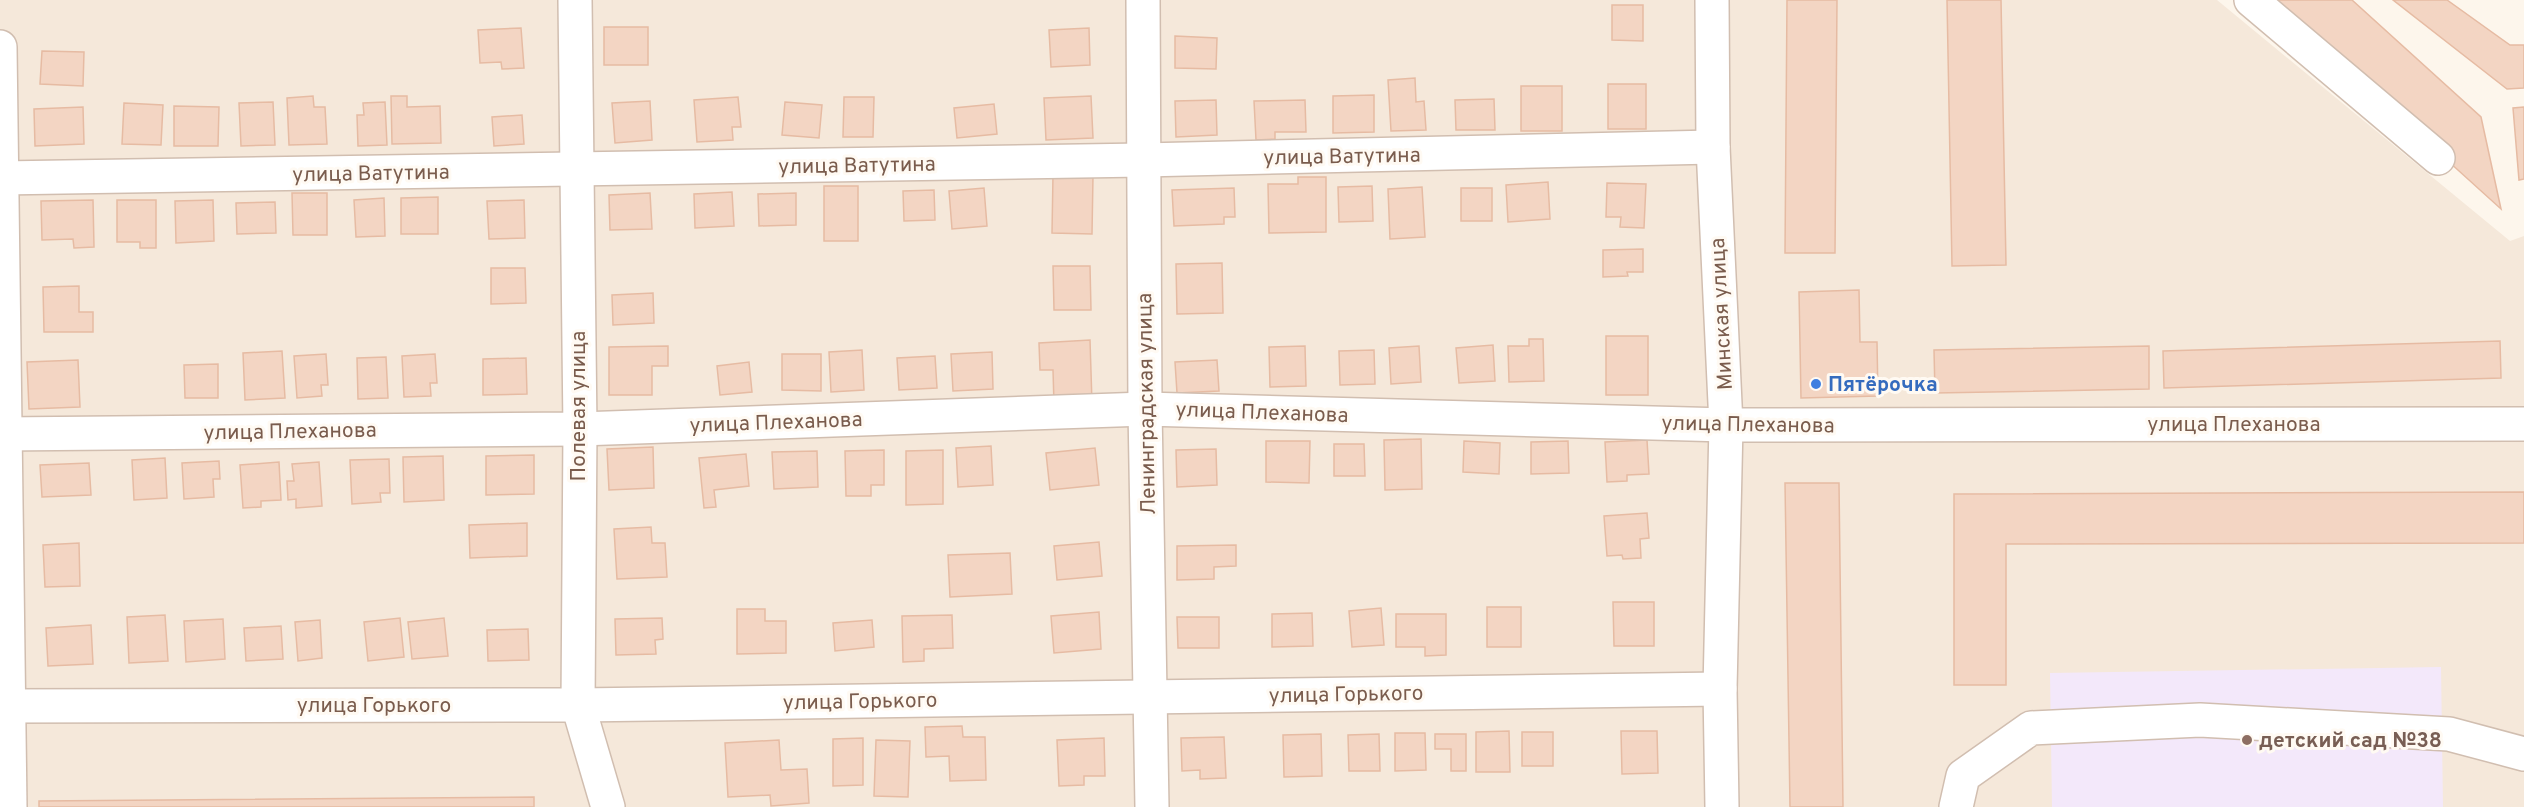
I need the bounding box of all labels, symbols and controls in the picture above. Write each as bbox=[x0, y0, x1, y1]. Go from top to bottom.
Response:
street label: улица Ватутина bbox=[1263, 143, 1421, 172]
street label: улица Ватутина bbox=[778, 152, 936, 181]
street label: улица Ватутина bbox=[292, 160, 450, 189]
street label: Минская улица bbox=[1705, 237, 1740, 391]
street label: Ленинградская улица bbox=[1132, 293, 1163, 515]
street label: Полевая улица bbox=[566, 331, 593, 481]
place label: Пятёрочка bbox=[1828, 372, 1938, 399]
marker: Пятёрочка bbox=[1809, 377, 1823, 391]
street label: улица Плеханова bbox=[1175, 397, 1349, 430]
street label: улица Плеханова bbox=[689, 407, 863, 440]
street label: улица Плеханова bbox=[1661, 410, 1835, 441]
street label: улица Плеханова bbox=[2147, 412, 2321, 439]
street label: улица Плеханова bbox=[203, 417, 377, 448]
street label: улица Горького bbox=[1269, 681, 1424, 710]
street label: улица Горького bbox=[783, 688, 938, 717]
street label: улица Горького bbox=[297, 693, 451, 720]
place label: детский сад №38 bbox=[2259, 728, 2442, 755]
marker: детский сад №38 bbox=[2240, 733, 2254, 747]

